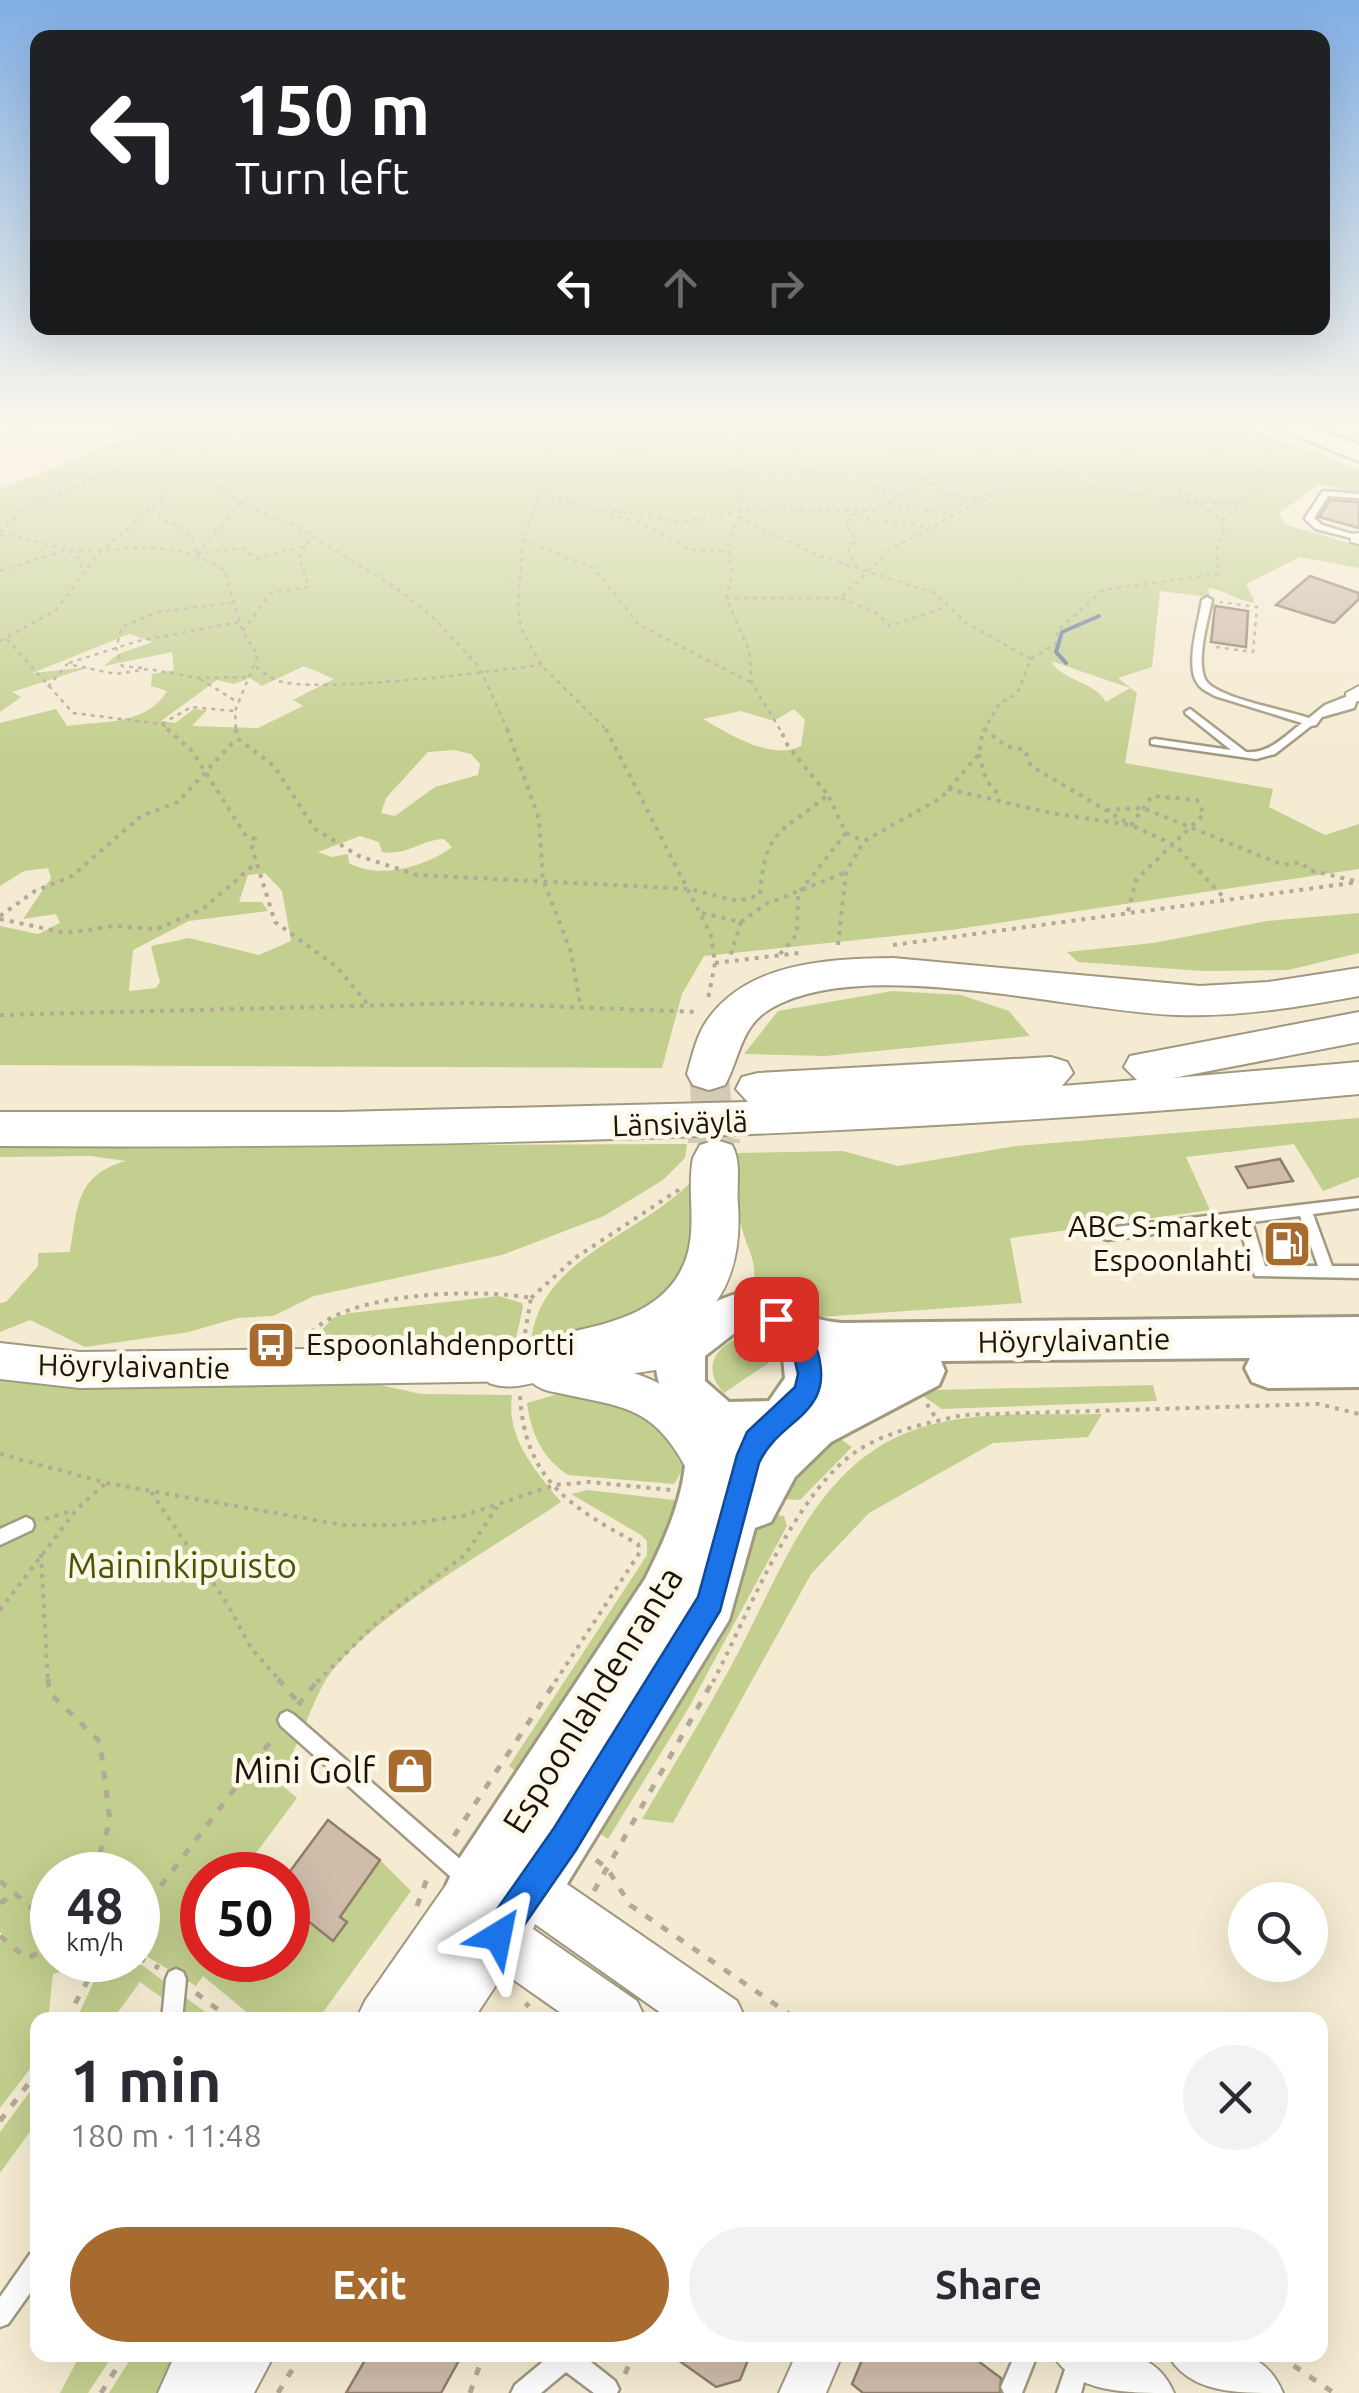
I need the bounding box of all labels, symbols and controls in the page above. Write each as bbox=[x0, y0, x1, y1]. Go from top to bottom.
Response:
icon: left bbox=[70, 70, 200, 200]
text: 150 m bbox=[235, 70, 430, 148]
text: Turn left bbox=[235, 152, 409, 203]
icon: left bbox=[548, 260, 603, 315]
icon: ahead bbox=[653, 260, 708, 315]
icon: right bbox=[758, 260, 813, 315]
street label: Länsiväylä bbox=[611, 1104, 748, 1142]
place label: ABC S-market Espoonlahti bbox=[1068, 1209, 1252, 1277]
fuel station icon: ABC S-market Espoonlahti bbox=[1261, 1218, 1313, 1270]
pin bbox=[734, 1277, 819, 1362]
icon: arrive bbox=[749, 1292, 804, 1347]
bus stop icon: Espoonlahdenportti bbox=[245, 1319, 297, 1371]
street label: Höyrylaivantie bbox=[977, 1321, 1171, 1359]
place label: Espoonlahdenportti bbox=[306, 1327, 575, 1361]
street label: Höyrylaivantie bbox=[37, 1347, 231, 1385]
park label: Maininkipuisto bbox=[67, 1545, 297, 1585]
street label: Espoonlahdenranta bbox=[494, 1559, 690, 1840]
shop icon: Mini Golf bbox=[384, 1745, 436, 1797]
place label: Mini Golf bbox=[233, 1750, 376, 1790]
speed limit sign: 50 bbox=[180, 1852, 310, 1982]
text: 48 bbox=[67, 1877, 123, 1933]
map controls bbox=[1228, 1882, 1328, 1982]
button: search bbox=[1228, 1882, 1328, 1982]
position arrow bbox=[446, 1884, 550, 1988]
text: km/h bbox=[66, 1928, 124, 1956]
button: close bbox=[1183, 2045, 1288, 2150]
text: 1 min bbox=[70, 2046, 222, 2113]
text: 180 m · 11:48 bbox=[70, 2117, 262, 2153]
button: Exit bbox=[70, 2227, 669, 2342]
button: Share bbox=[689, 2227, 1288, 2342]

